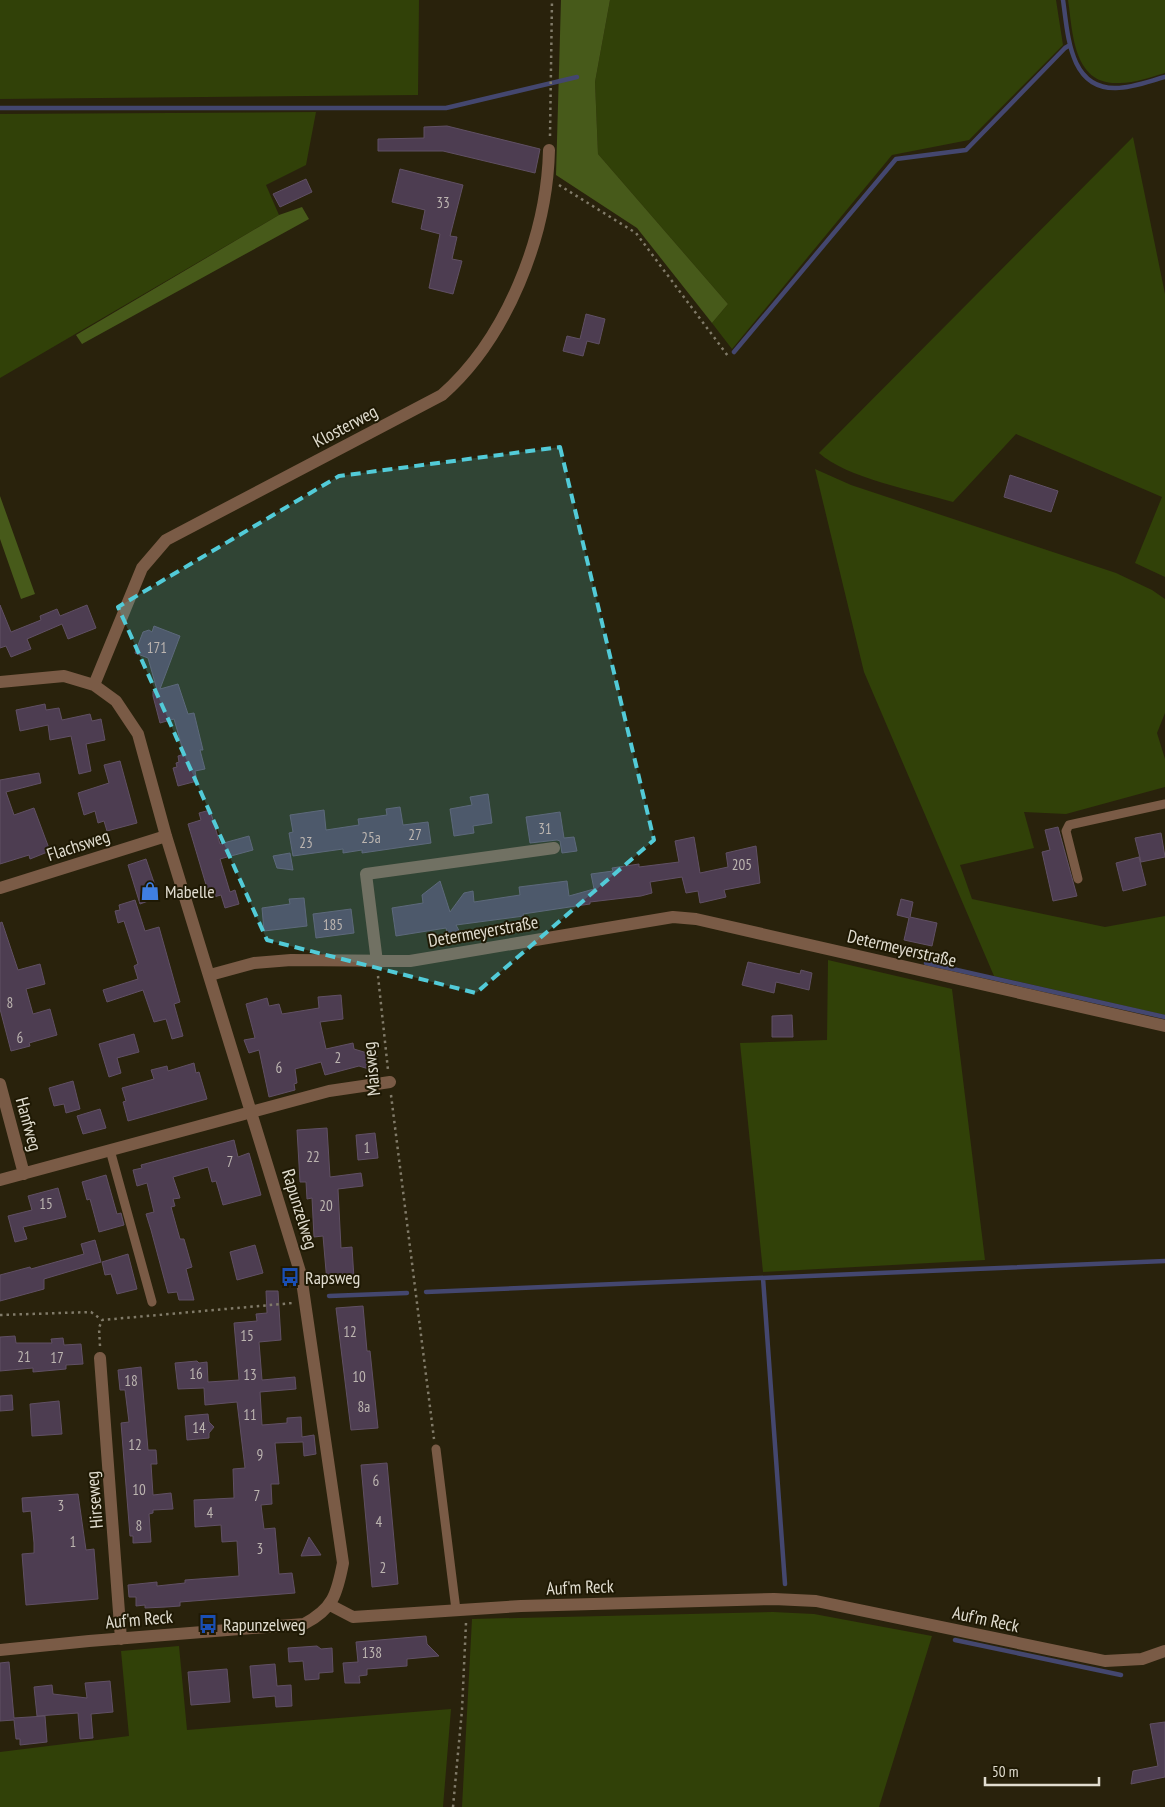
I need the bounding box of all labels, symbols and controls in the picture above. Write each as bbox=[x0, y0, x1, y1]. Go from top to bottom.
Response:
house number: 33 bbox=[436, 193, 450, 212]
street label: Klosterweg bbox=[309, 400, 381, 452]
house number: 171 bbox=[147, 638, 167, 657]
house number: 31 bbox=[538, 819, 552, 838]
street label: Flachsweg bbox=[44, 824, 112, 866]
house number: 27 bbox=[408, 825, 422, 844]
house number: 25a bbox=[361, 828, 381, 847]
house number: 23 bbox=[299, 833, 313, 852]
house number: 205 bbox=[732, 855, 752, 874]
shop icon: Mabelle bbox=[139, 880, 161, 902]
place label: Mabelle bbox=[165, 880, 215, 903]
street label: Determeyerstraße bbox=[426, 910, 540, 952]
house number: 185 bbox=[323, 915, 343, 934]
street label: Determeyerstraße bbox=[845, 924, 959, 972]
house number: 8 bbox=[7, 993, 13, 1012]
house number: 6 bbox=[17, 1028, 24, 1047]
street label: Maisweg bbox=[357, 1041, 385, 1097]
house number: 2 bbox=[335, 1048, 341, 1067]
house number: 6 bbox=[276, 1058, 283, 1077]
street label: Hanfweg bbox=[11, 1095, 47, 1153]
house number: 1 bbox=[364, 1138, 370, 1157]
house number: 22 bbox=[306, 1147, 320, 1166]
house number: 7 bbox=[227, 1152, 233, 1171]
street label: Rapunzelweg bbox=[277, 1166, 323, 1252]
house number: 15 bbox=[39, 1194, 53, 1213]
house number: 20 bbox=[319, 1196, 333, 1215]
bus stop icon: Rapsweg bbox=[279, 1266, 301, 1288]
place label: Rapsweg bbox=[305, 1266, 360, 1289]
house number: 12 bbox=[343, 1322, 357, 1341]
house number: 15 bbox=[240, 1326, 254, 1345]
house number: 21 bbox=[17, 1347, 31, 1366]
house number: 17 bbox=[50, 1348, 64, 1367]
house number: 16 bbox=[189, 1364, 203, 1383]
house number: 13 bbox=[243, 1365, 257, 1384]
house number: 10 bbox=[352, 1367, 366, 1386]
house number: 18 bbox=[124, 1371, 138, 1390]
house number: 8a bbox=[358, 1397, 370, 1416]
house number: 11 bbox=[243, 1405, 257, 1424]
house number: 14 bbox=[192, 1418, 206, 1437]
house number: 12 bbox=[128, 1435, 142, 1454]
house number: 9 bbox=[257, 1445, 263, 1464]
street label: Hirseweg bbox=[80, 1470, 108, 1530]
house number: 6 bbox=[373, 1471, 380, 1490]
house number: 10 bbox=[132, 1480, 146, 1499]
house number: 7 bbox=[254, 1486, 260, 1505]
house number: 3 bbox=[58, 1496, 64, 1515]
house number: 4 bbox=[207, 1503, 214, 1522]
house number: 4 bbox=[376, 1512, 383, 1531]
house number: 8 bbox=[136, 1516, 142, 1535]
house number: 1 bbox=[70, 1532, 76, 1551]
house number: 3 bbox=[257, 1539, 263, 1558]
house number: 2 bbox=[380, 1558, 386, 1577]
street label: Auf'm Reck bbox=[546, 1574, 614, 1600]
street label: Auf'm Reck bbox=[951, 1601, 1021, 1637]
street label: Auf'm Reck bbox=[104, 1605, 174, 1633]
bus stop icon: Rapunzelweg bbox=[197, 1613, 219, 1635]
place label: Rapunzelweg bbox=[223, 1613, 306, 1636]
house number: 138 bbox=[362, 1643, 382, 1662]
scale bar bbox=[985, 1754, 1099, 1786]
text: 50 m bbox=[992, 1762, 1018, 1781]

